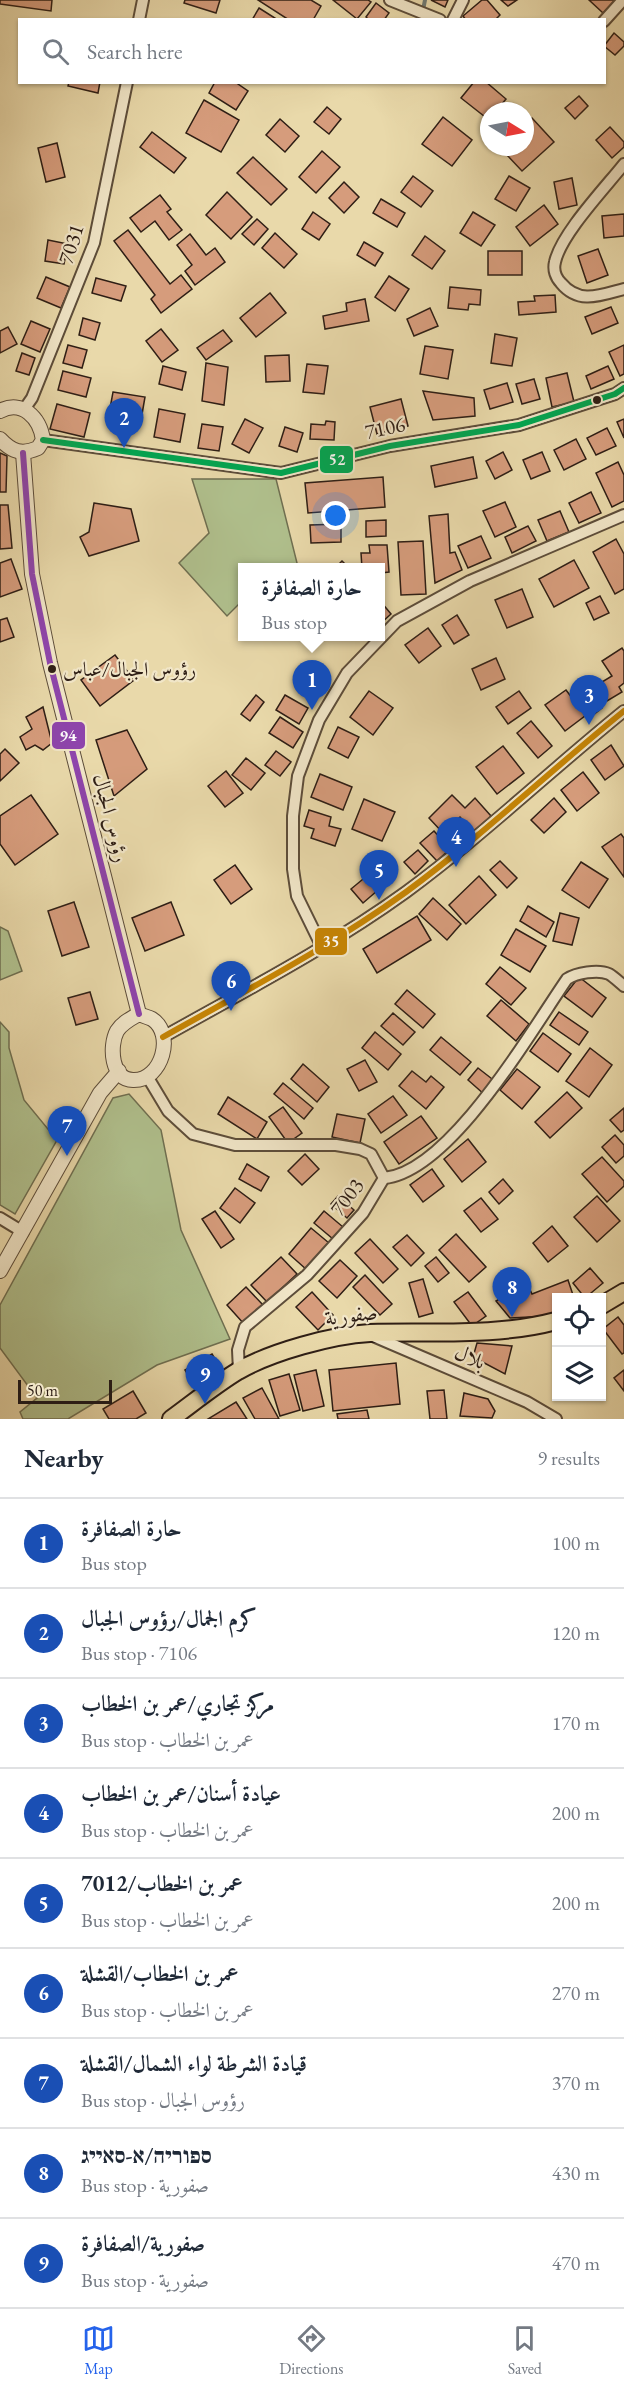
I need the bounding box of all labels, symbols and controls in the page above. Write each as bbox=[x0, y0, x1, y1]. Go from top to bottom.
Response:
search box bbox=[18, 18, 606, 84]
icon: search bbox=[39, 35, 72, 68]
text: Search here bbox=[87, 37, 182, 66]
north arrow bbox=[480, 102, 534, 156]
street label: 7031 bbox=[51, 220, 90, 267]
unlabelled marker bbox=[591, 394, 603, 406]
pin: 2 bbox=[104, 398, 144, 448]
street label: 7106 bbox=[362, 410, 407, 445]
line badge: 52 bbox=[319, 445, 354, 474]
text: 52 bbox=[329, 449, 346, 470]
your location bbox=[321, 501, 350, 530]
popup bbox=[238, 563, 385, 641]
text: حارة الصفافرة bbox=[261, 573, 362, 602]
text: Bus stop bbox=[261, 609, 327, 635]
place label: رؤوس الجبال/عباس bbox=[63, 656, 196, 682]
pin: 1 bbox=[292, 660, 332, 710]
marker: رؤوس الجبال/عباس bbox=[46, 663, 58, 675]
pin: 3 bbox=[570, 676, 608, 725]
line badge: 94 bbox=[51, 721, 86, 750]
text: 94 bbox=[60, 725, 77, 746]
street label: رؤوس الجبال bbox=[87, 771, 136, 865]
pin: 4 bbox=[436, 818, 476, 867]
pin: 5 bbox=[360, 850, 398, 900]
line badge: 35 bbox=[314, 927, 348, 956]
text: 35 bbox=[323, 931, 339, 952]
pin: 6 bbox=[212, 962, 250, 1011]
pin: 7 bbox=[48, 1106, 86, 1156]
street label: 7003 bbox=[324, 1172, 370, 1221]
pin: 8 bbox=[492, 1268, 532, 1317]
map controls bbox=[552, 1293, 606, 1401]
button: locate bbox=[552, 1293, 606, 1347]
street label: صفورية bbox=[323, 1298, 379, 1331]
street label: بلال bbox=[451, 1338, 490, 1375]
button: layers bbox=[552, 1347, 606, 1401]
pin: 9 bbox=[186, 1354, 224, 1404]
scale bar bbox=[18, 1377, 112, 1404]
text: 50 m bbox=[27, 1380, 58, 1401]
text: Nearby bbox=[24, 1441, 104, 1475]
text: 9 results bbox=[537, 1445, 600, 1471]
text: حارة الصفافرة bbox=[81, 1514, 182, 1543]
text: 1 bbox=[38, 1530, 49, 1556]
text: 100 m bbox=[552, 1530, 600, 1556]
text: Bus stop bbox=[81, 1550, 147, 1576]
text: كرم الجمال/رؤوس الجبال bbox=[81, 1604, 257, 1633]
text: 2 bbox=[38, 1620, 49, 1646]
text: 120 m bbox=[552, 1620, 600, 1646]
text: Bus stop · 7106 bbox=[81, 1640, 197, 1666]
text: مركز تجاري/عمر بن الخطاب bbox=[81, 1689, 274, 1718]
text: 3 bbox=[38, 1710, 49, 1736]
text: 170 m bbox=[552, 1710, 600, 1736]
text: Bus stop · عمر بن الخطاب bbox=[81, 1727, 254, 1753]
text: عيادة أسنان/عمر بن الخطاب bbox=[81, 1779, 281, 1808]
text: 4 bbox=[38, 1800, 49, 1826]
text: 200 m bbox=[552, 1800, 600, 1826]
text: Bus stop · عمر بن الخطاب bbox=[81, 1817, 254, 1843]
text: 7012/عمر بن الخطاب bbox=[81, 1869, 243, 1898]
text: 5 bbox=[38, 1890, 49, 1916]
text: 200 m bbox=[552, 1890, 600, 1916]
text: Bus stop · عمر بن الخطاب bbox=[81, 1907, 254, 1933]
text: عمر بن الخطاب/القشلة bbox=[81, 1959, 239, 1988]
text: 6 bbox=[38, 1980, 49, 2006]
text: 270 m bbox=[552, 1980, 600, 2006]
text: Bus stop · عمر بن الخطاب bbox=[81, 1997, 254, 2023]
text: قيادة الشرطة لواء الشمال/القشلة bbox=[81, 2049, 307, 2078]
text: 7 bbox=[38, 2070, 49, 2096]
text: 370 m bbox=[552, 2070, 600, 2096]
text: Bus stop · رؤوس الجبال bbox=[81, 2087, 245, 2113]
text: ספוריה/א-סאייג bbox=[81, 2141, 212, 2170]
text: 8 bbox=[38, 2160, 49, 2186]
text: 430 m bbox=[552, 2160, 600, 2186]
text: Bus stop · صفورية bbox=[81, 2172, 209, 2198]
text: صفورية/الصفافرة bbox=[81, 2229, 205, 2258]
text: 9 bbox=[38, 2250, 49, 2276]
text: 470 m bbox=[552, 2250, 600, 2276]
text: Bus stop · صفورية bbox=[81, 2267, 209, 2293]
tab: Map bbox=[82, 2322, 115, 2379]
tab: Directions bbox=[279, 2322, 344, 2379]
tab: Saved bbox=[508, 2322, 542, 2379]

